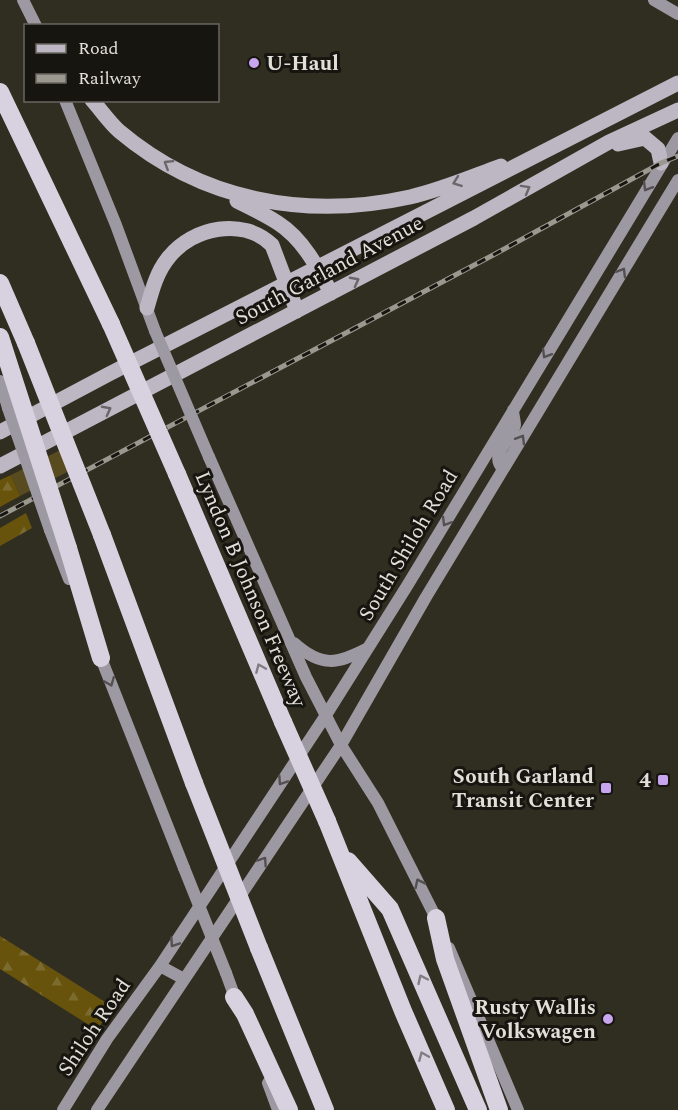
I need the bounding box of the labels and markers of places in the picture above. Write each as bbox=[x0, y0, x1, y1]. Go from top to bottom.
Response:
place label: U-Haul bbox=[266, 48, 339, 80]
marker: U-Haul bbox=[247, 56, 261, 70]
place label: South Garland Transit Center bbox=[452, 761, 594, 817]
place label: 4 bbox=[639, 765, 651, 797]
marker: 4 bbox=[656, 773, 670, 787]
marker: South Garland Transit Center bbox=[599, 781, 613, 795]
place label: Rusty Wallis Volkswagen bbox=[474, 992, 596, 1048]
marker: Rusty Wallis Volkswagen bbox=[601, 1012, 615, 1026]

